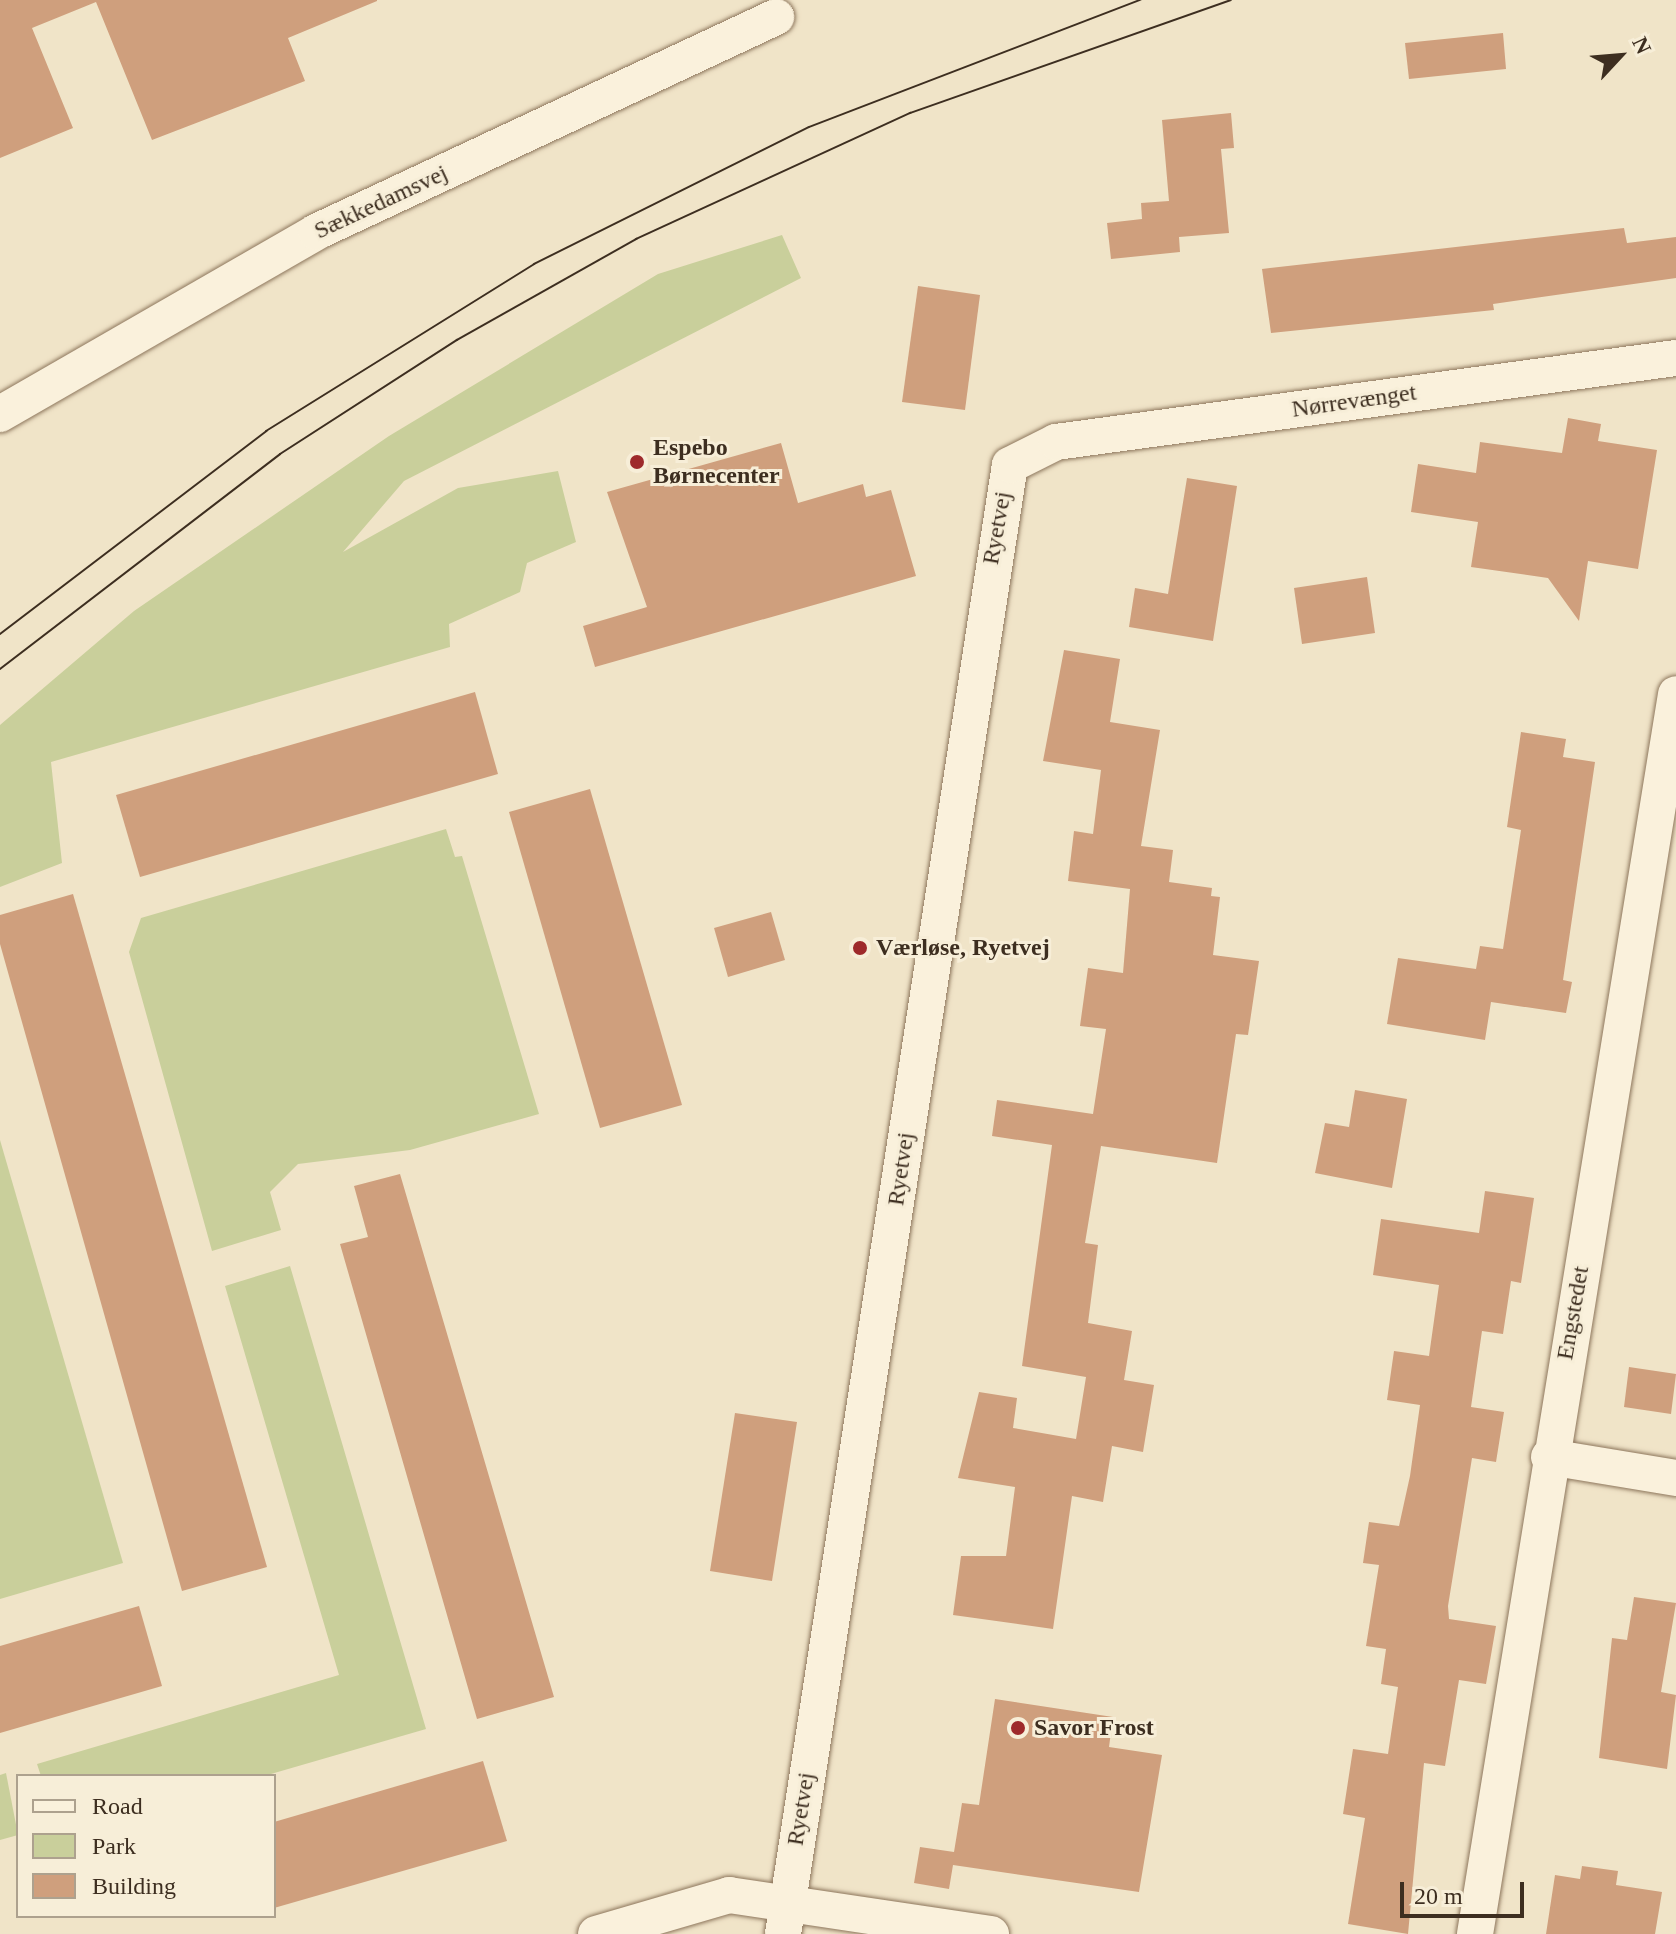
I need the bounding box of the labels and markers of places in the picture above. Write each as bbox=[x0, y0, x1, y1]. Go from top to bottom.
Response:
place label: Espebo Børnecenter bbox=[653, 434, 780, 490]
marker: Espebo Børnecenter bbox=[628, 453, 646, 471]
place label: Værløse, Ryetvej bbox=[876, 934, 1050, 962]
marker: Værløse, Ryetvej bbox=[851, 939, 869, 957]
place label: Savor Frost bbox=[1034, 1714, 1154, 1742]
marker: Savor Frost bbox=[1009, 1719, 1027, 1737]

